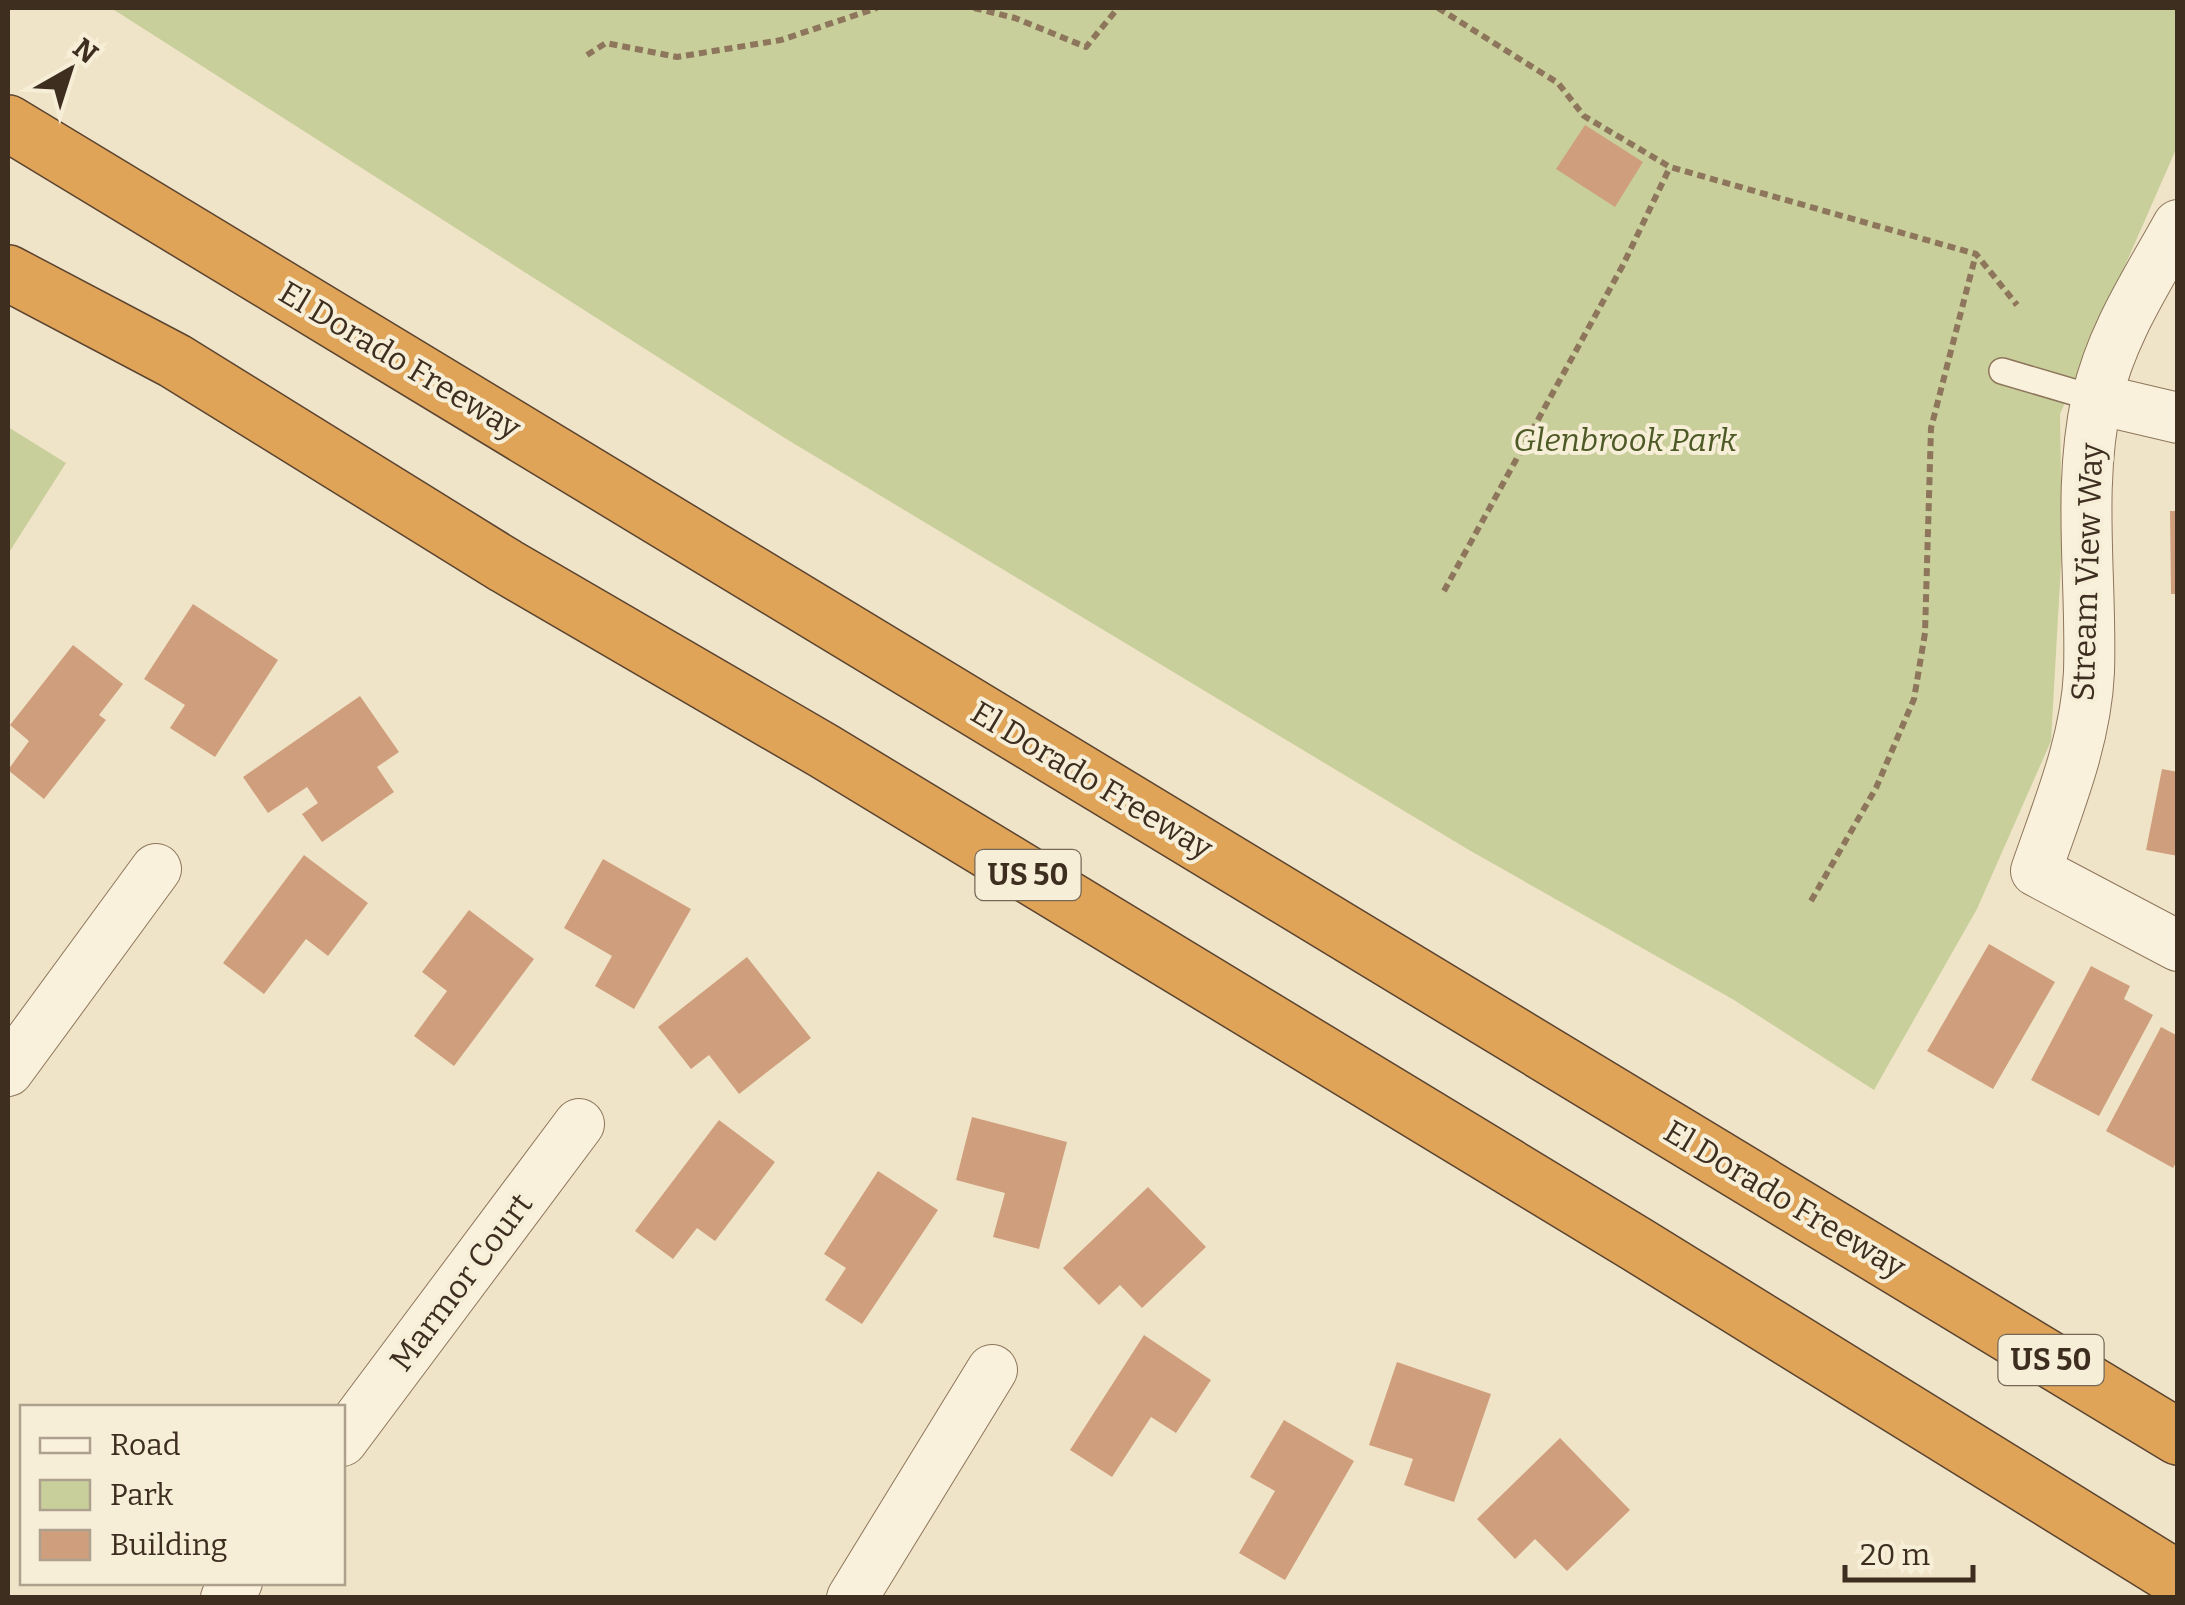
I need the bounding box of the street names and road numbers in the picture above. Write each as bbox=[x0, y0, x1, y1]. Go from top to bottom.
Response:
street label: El Dorado Freeway bbox=[272, 273, 528, 448]
street label: Stream View Way bbox=[2064, 441, 2111, 702]
street label: El Dorado Freeway bbox=[964, 693, 1220, 868]
road number: US 50 bbox=[976, 850, 1080, 900]
street label: El Dorado Freeway bbox=[1657, 1112, 1913, 1287]
street label: Marmor Court bbox=[382, 1185, 540, 1378]
road number: US 50 bbox=[1998, 1335, 2104, 1385]

